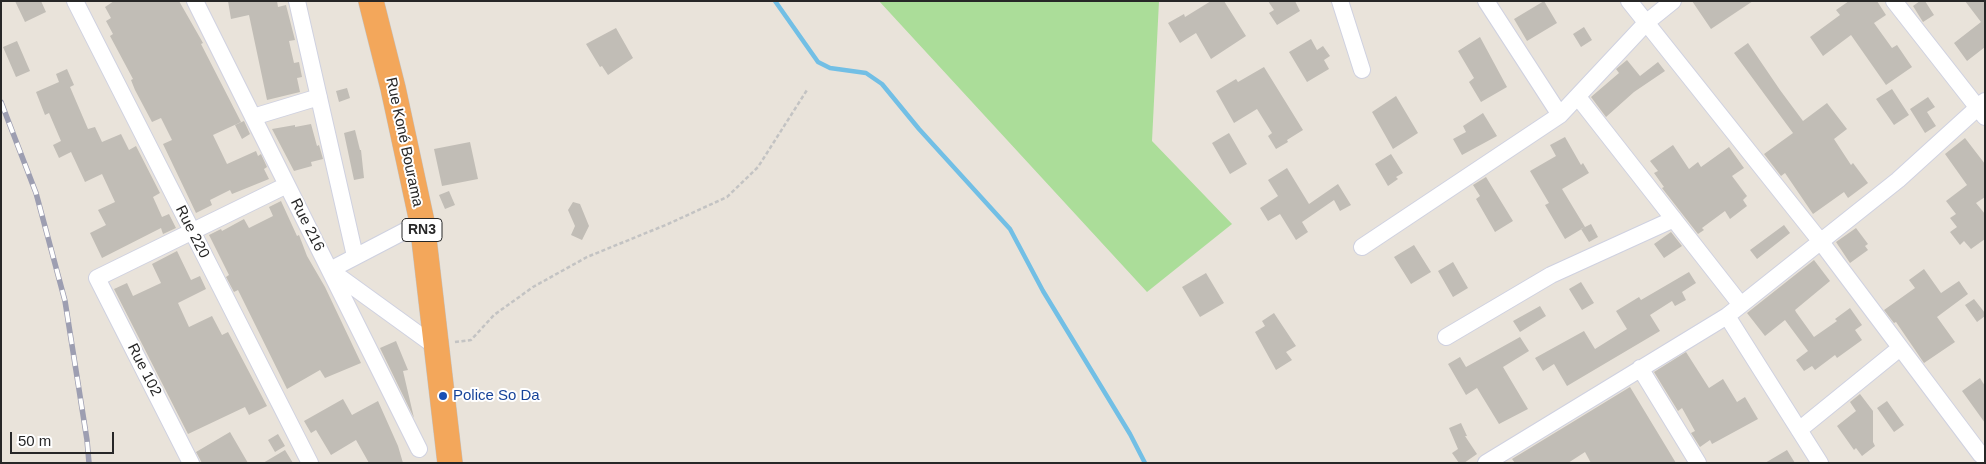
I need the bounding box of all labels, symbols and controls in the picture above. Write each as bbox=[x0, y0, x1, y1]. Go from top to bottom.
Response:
street label: Rue Koné Bourama bbox=[382, 76, 426, 208]
street label: Rue 216 bbox=[286, 196, 328, 254]
street label: Rue 220 bbox=[171, 203, 213, 261]
road number: RN3 bbox=[402, 218, 442, 242]
street label: Rue 102 bbox=[123, 341, 165, 399]
place label: Police So Da bbox=[453, 387, 540, 405]
marker: Police So Da bbox=[437, 390, 449, 402]
scale bar bbox=[12, 422, 116, 454]
text: 50 m bbox=[18, 432, 51, 449]

